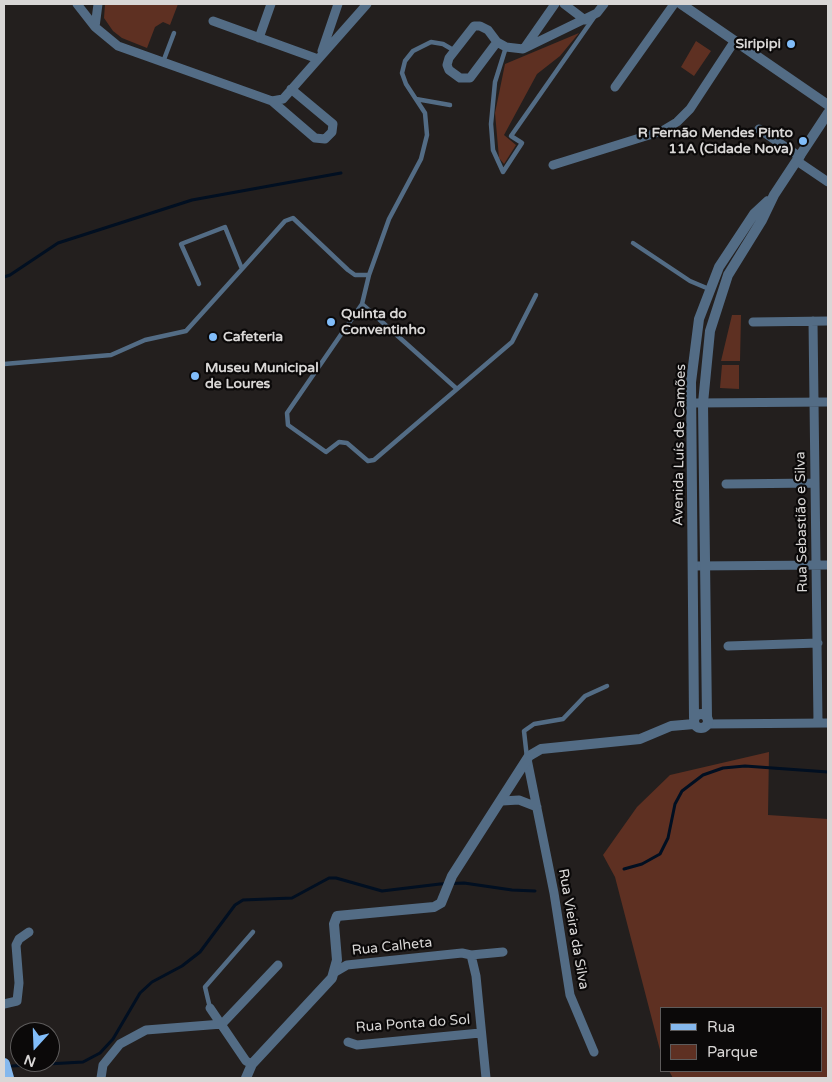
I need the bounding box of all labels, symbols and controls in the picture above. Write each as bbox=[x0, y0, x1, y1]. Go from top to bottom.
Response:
place label: Siripipi bbox=[736, 36, 781, 52]
marker: Siripipi bbox=[785, 38, 797, 50]
place label: R Fernão Mendes Pinto 11A (Cidade Nova) bbox=[638, 125, 793, 158]
marker: R Fernão Mendes Pinto 11A (Cidade Nova) bbox=[797, 135, 809, 147]
place label: Quinta do Conventinho bbox=[341, 306, 425, 338]
marker: Quinta do Conventinho bbox=[325, 316, 337, 328]
place label: Cafeteria bbox=[223, 329, 283, 345]
marker: Cafeteria bbox=[207, 331, 219, 343]
place label: Museu Municipal de Loures bbox=[205, 360, 319, 392]
street label: Avenida Luís de Camões bbox=[670, 364, 690, 526]
marker: Museu Municipal de Loures bbox=[189, 370, 201, 382]
street label: Rua Sebastião e Silva bbox=[792, 451, 812, 593]
street label: Rua Vieira da Silva bbox=[554, 867, 592, 991]
street label: Rua Calheta bbox=[351, 934, 433, 960]
legend bbox=[660, 1007, 822, 1072]
street label: Rua Ponta do Sol bbox=[355, 1012, 471, 1036]
text: Rua bbox=[707, 1018, 735, 1036]
north arrow bbox=[10, 1022, 60, 1072]
text: Parque bbox=[707, 1043, 758, 1061]
text: N bbox=[22, 1051, 38, 1071]

